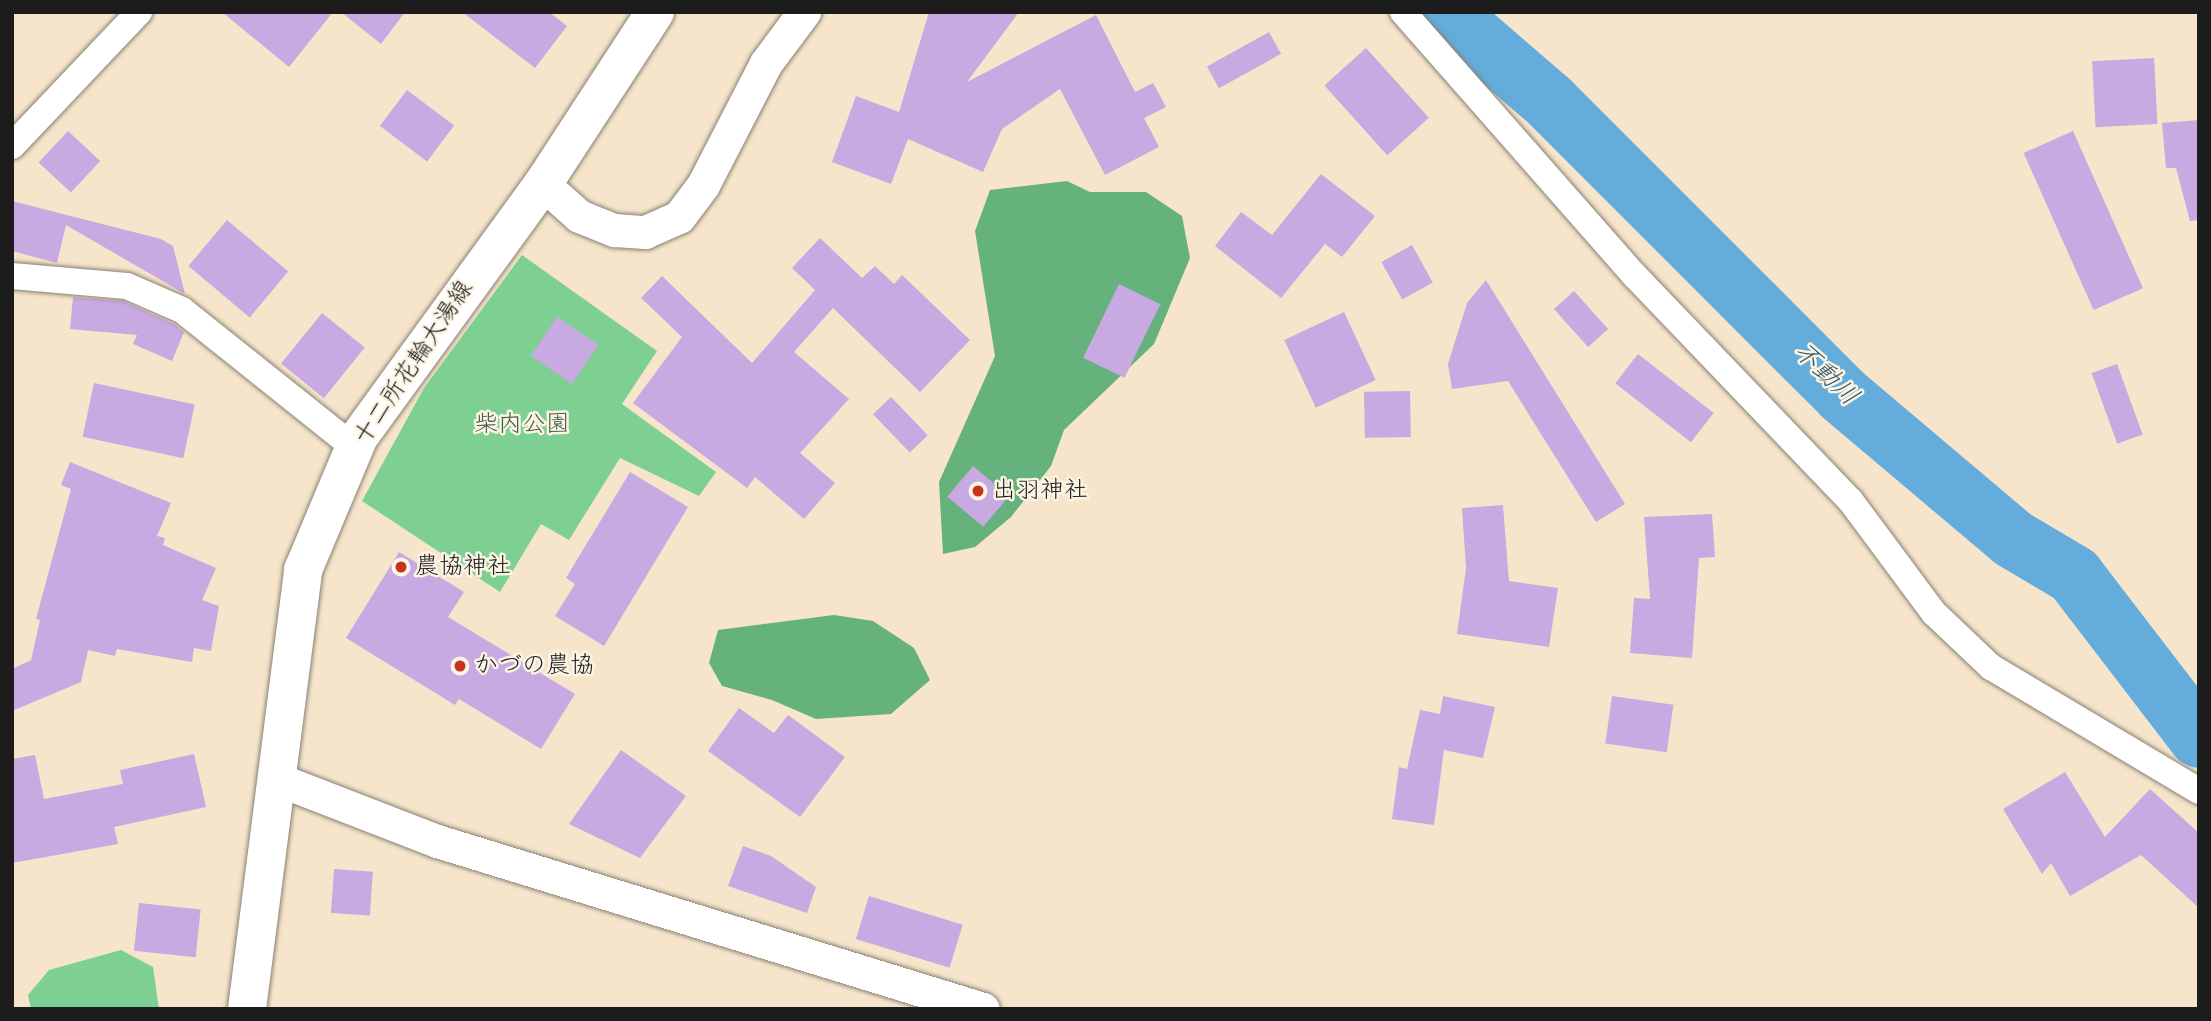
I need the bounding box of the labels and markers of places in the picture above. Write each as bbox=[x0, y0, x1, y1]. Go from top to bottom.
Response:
place label: 出羽神社 bbox=[992, 477, 1088, 505]
marker: 出羽神社 bbox=[970, 483, 986, 499]
place label: 農協神社 bbox=[415, 553, 511, 581]
marker: 農協神社 bbox=[393, 559, 409, 575]
place label: かづの農協 bbox=[474, 652, 594, 680]
marker: かづの農協 bbox=[452, 658, 468, 674]

